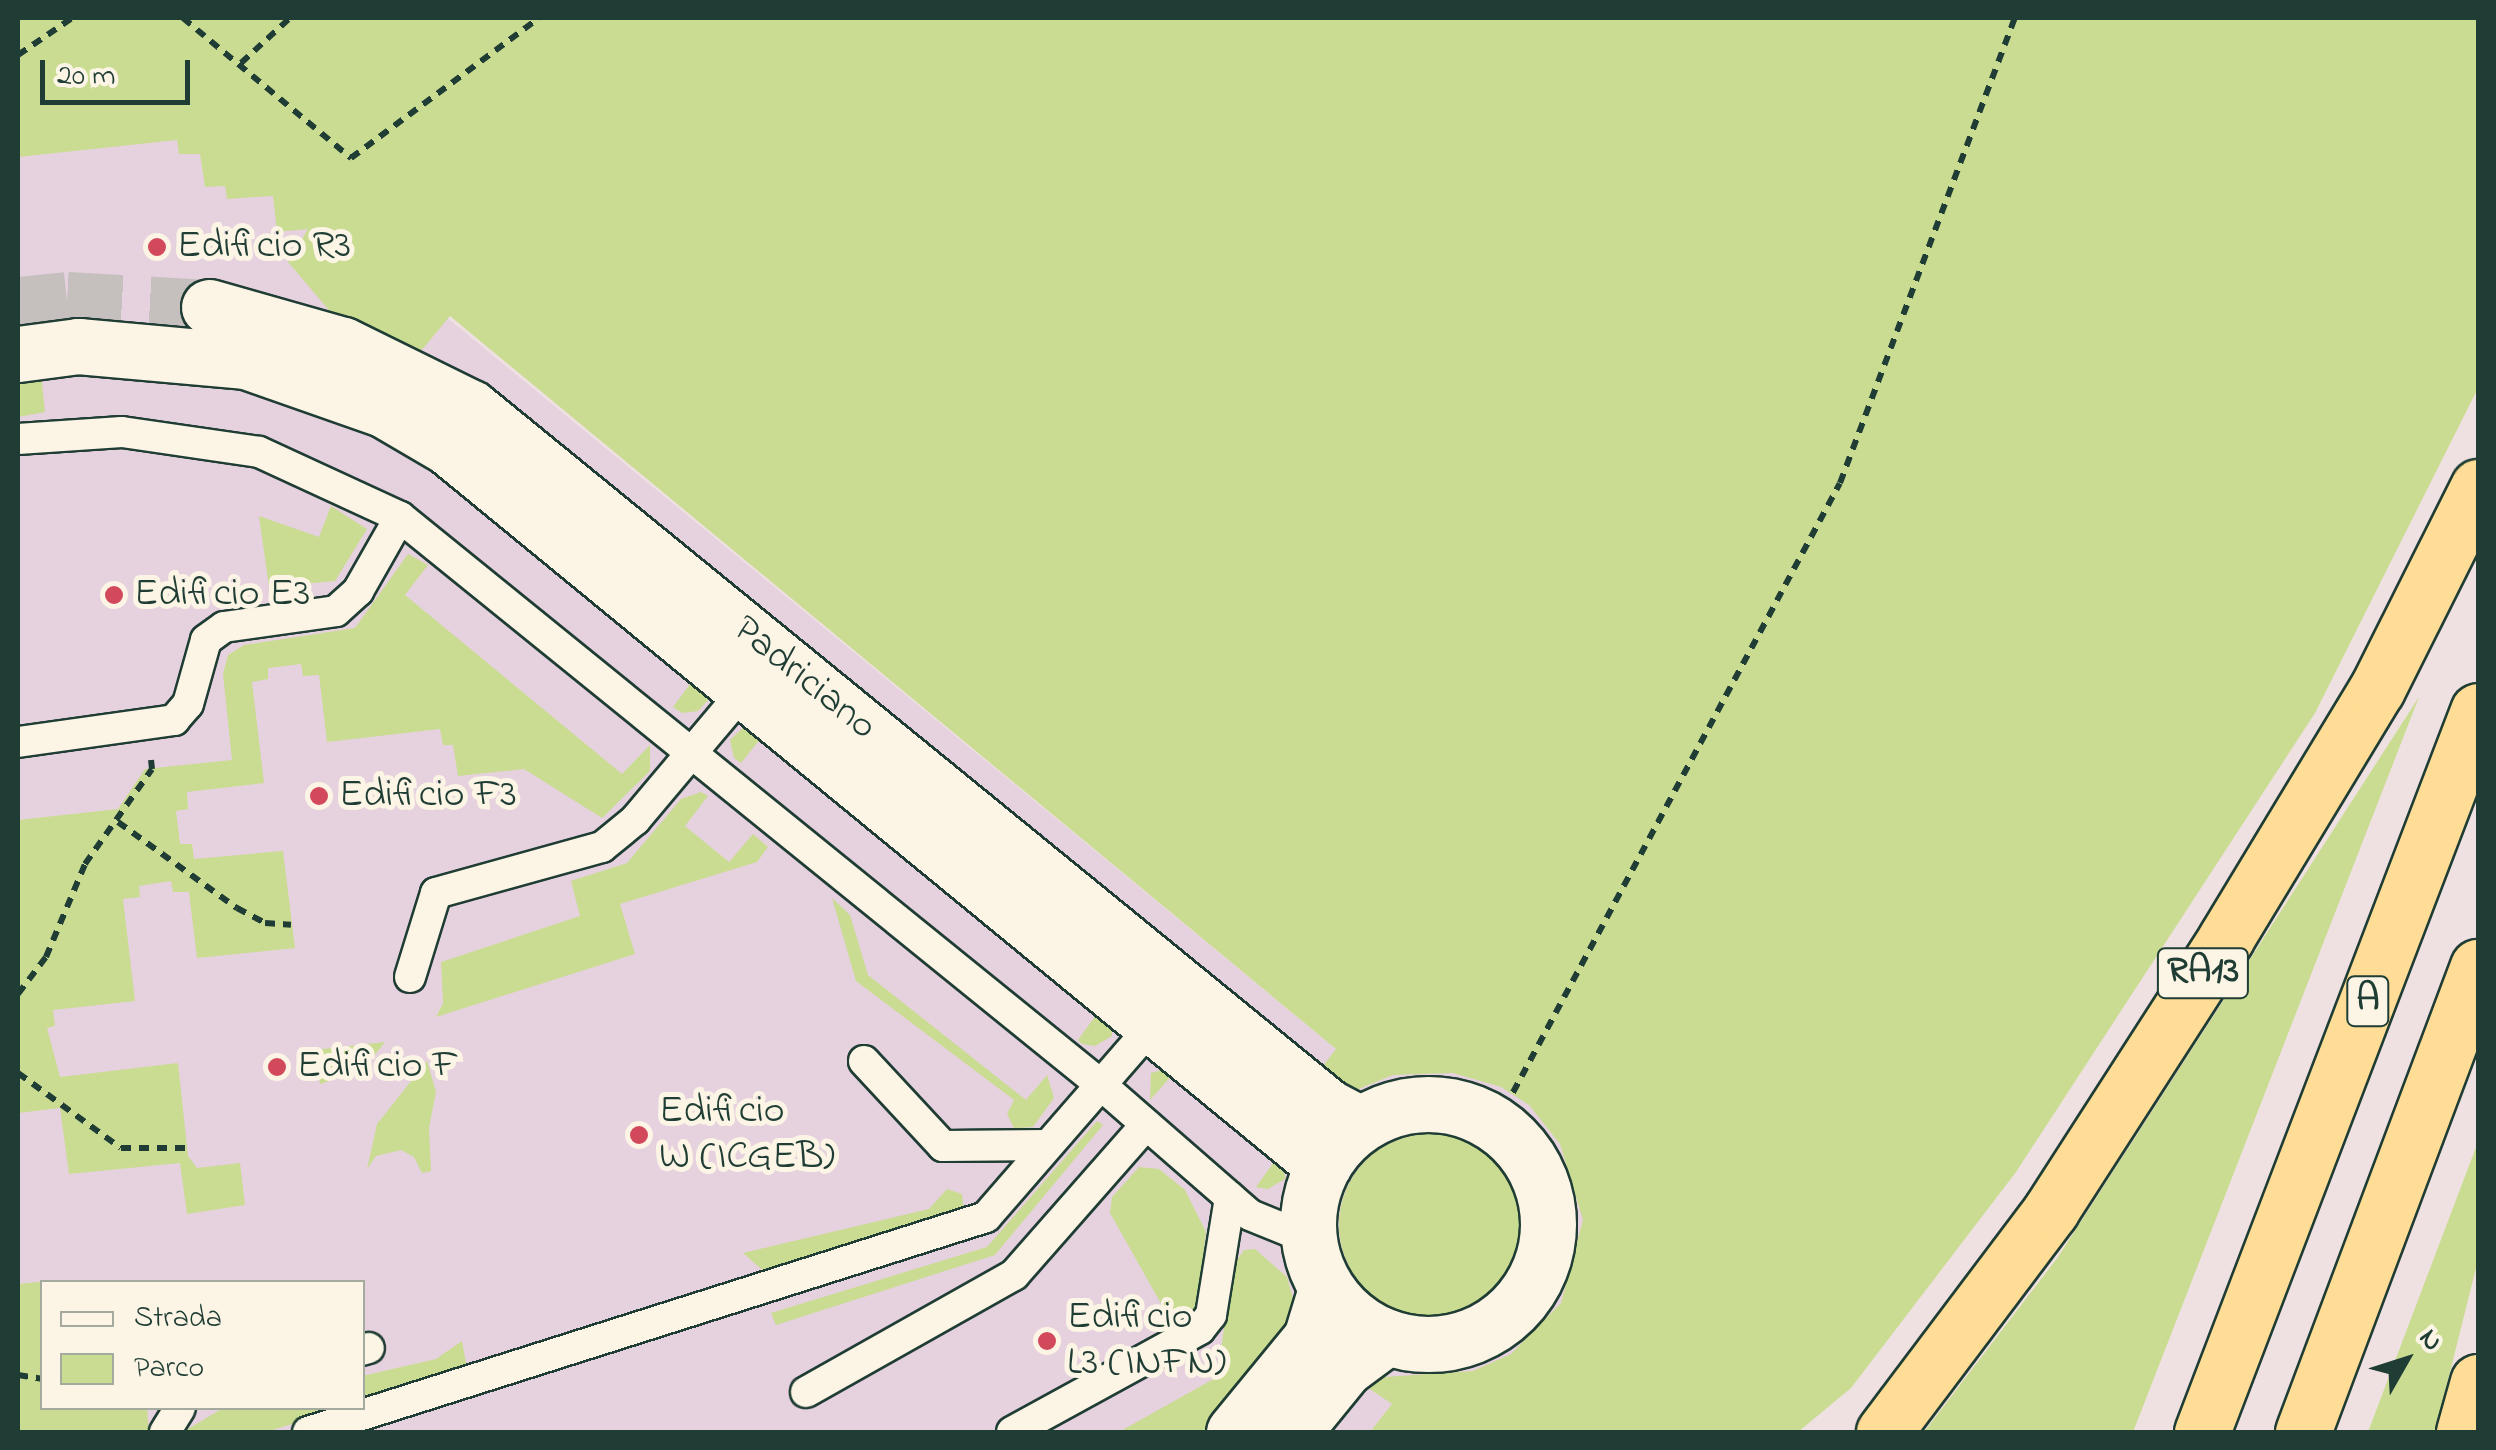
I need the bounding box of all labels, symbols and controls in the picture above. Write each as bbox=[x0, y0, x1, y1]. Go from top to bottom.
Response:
scale bar bbox=[45, 40, 195, 102]
text: 20 m bbox=[57, 55, 116, 99]
place label: Edificio R3 bbox=[177, 223, 351, 271]
marker: Edificio R3 bbox=[146, 236, 168, 258]
place label: Edificio E3 bbox=[134, 571, 310, 619]
marker: Edificio E3 bbox=[103, 584, 125, 606]
street label: Padriciano bbox=[722, 606, 886, 752]
place label: Edificio F3 bbox=[339, 772, 517, 820]
marker: Edificio F3 bbox=[308, 785, 330, 807]
road number: RA13 bbox=[2156, 940, 2250, 1006]
road number: A bbox=[2346, 968, 2390, 1034]
place label: Edificio F bbox=[297, 1043, 458, 1091]
marker: Edificio F bbox=[266, 1056, 288, 1078]
place label: Edificio W (ICGEB) bbox=[659, 1088, 835, 1182]
marker: Edificio W (ICGEB) bbox=[628, 1124, 650, 1146]
legend bbox=[40, 1280, 365, 1410]
place label: Edificio L3 (INFN) bbox=[1067, 1294, 1226, 1388]
text: Strada bbox=[134, 1297, 222, 1341]
north arrow bbox=[2356, 1310, 2456, 1410]
text: N bbox=[2408, 1321, 2452, 1361]
marker: Edificio L3 (INFN) bbox=[1036, 1330, 1058, 1352]
text: Parco bbox=[134, 1347, 204, 1391]

